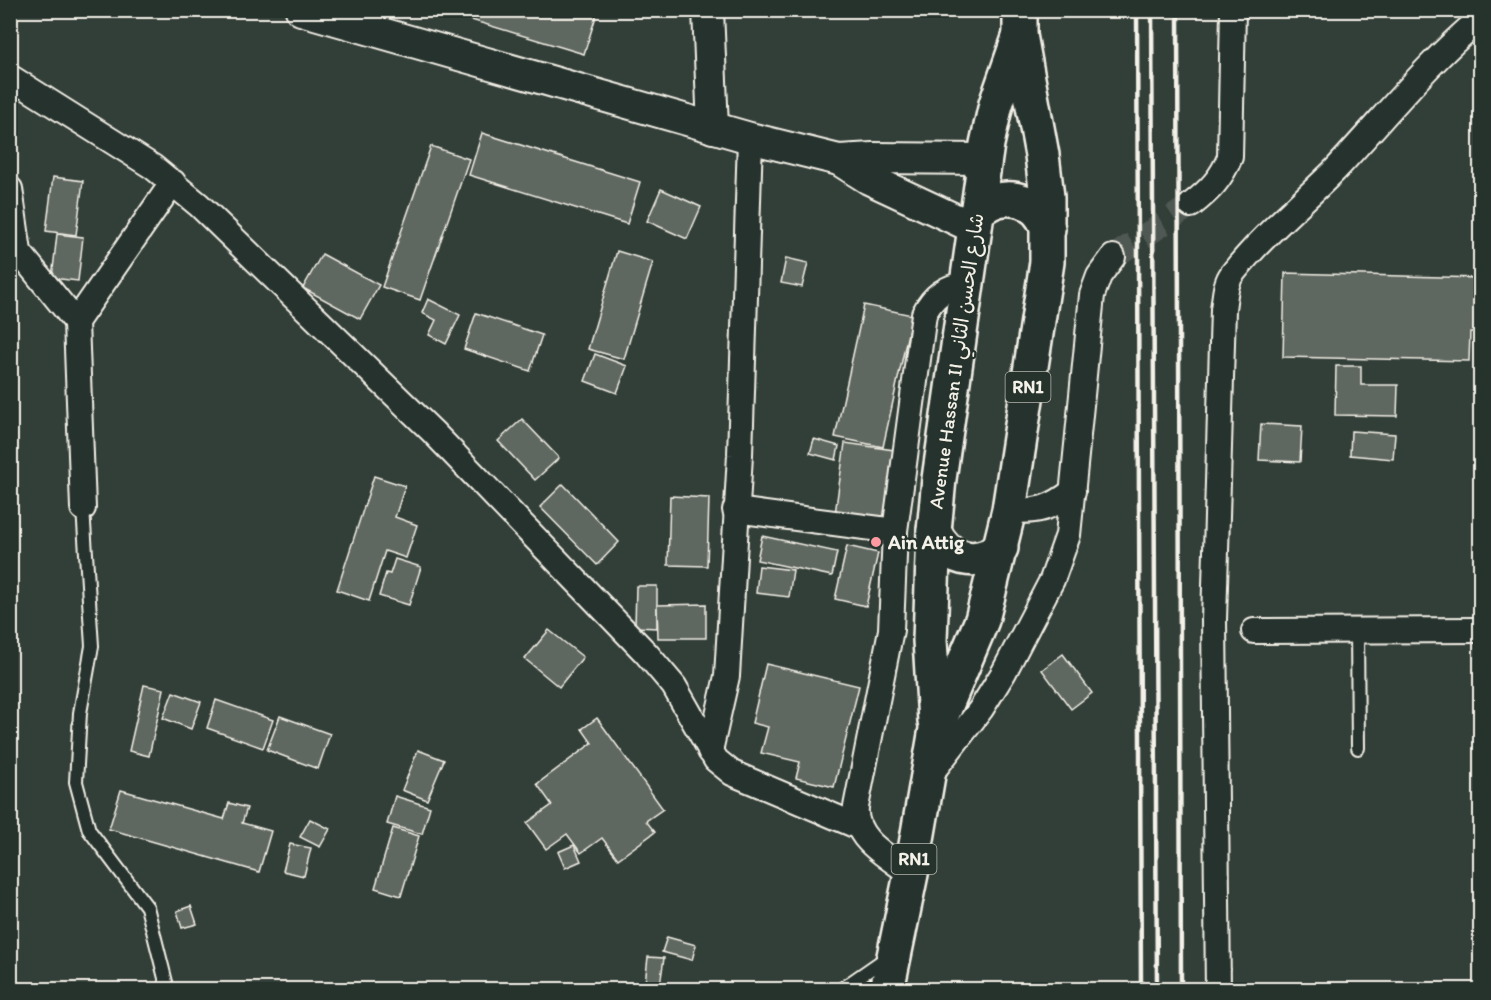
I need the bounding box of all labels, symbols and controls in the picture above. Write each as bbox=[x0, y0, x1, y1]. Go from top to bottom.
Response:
street label: Avenue Hassan II شارع الحسن الثاني bbox=[923, 211, 995, 511]
road number: RN1 bbox=[1006, 372, 1050, 402]
place label: Ain Attig bbox=[887, 530, 965, 555]
marker: Ain Attig bbox=[869, 535, 883, 549]
road number: RN1 bbox=[892, 844, 936, 874]

